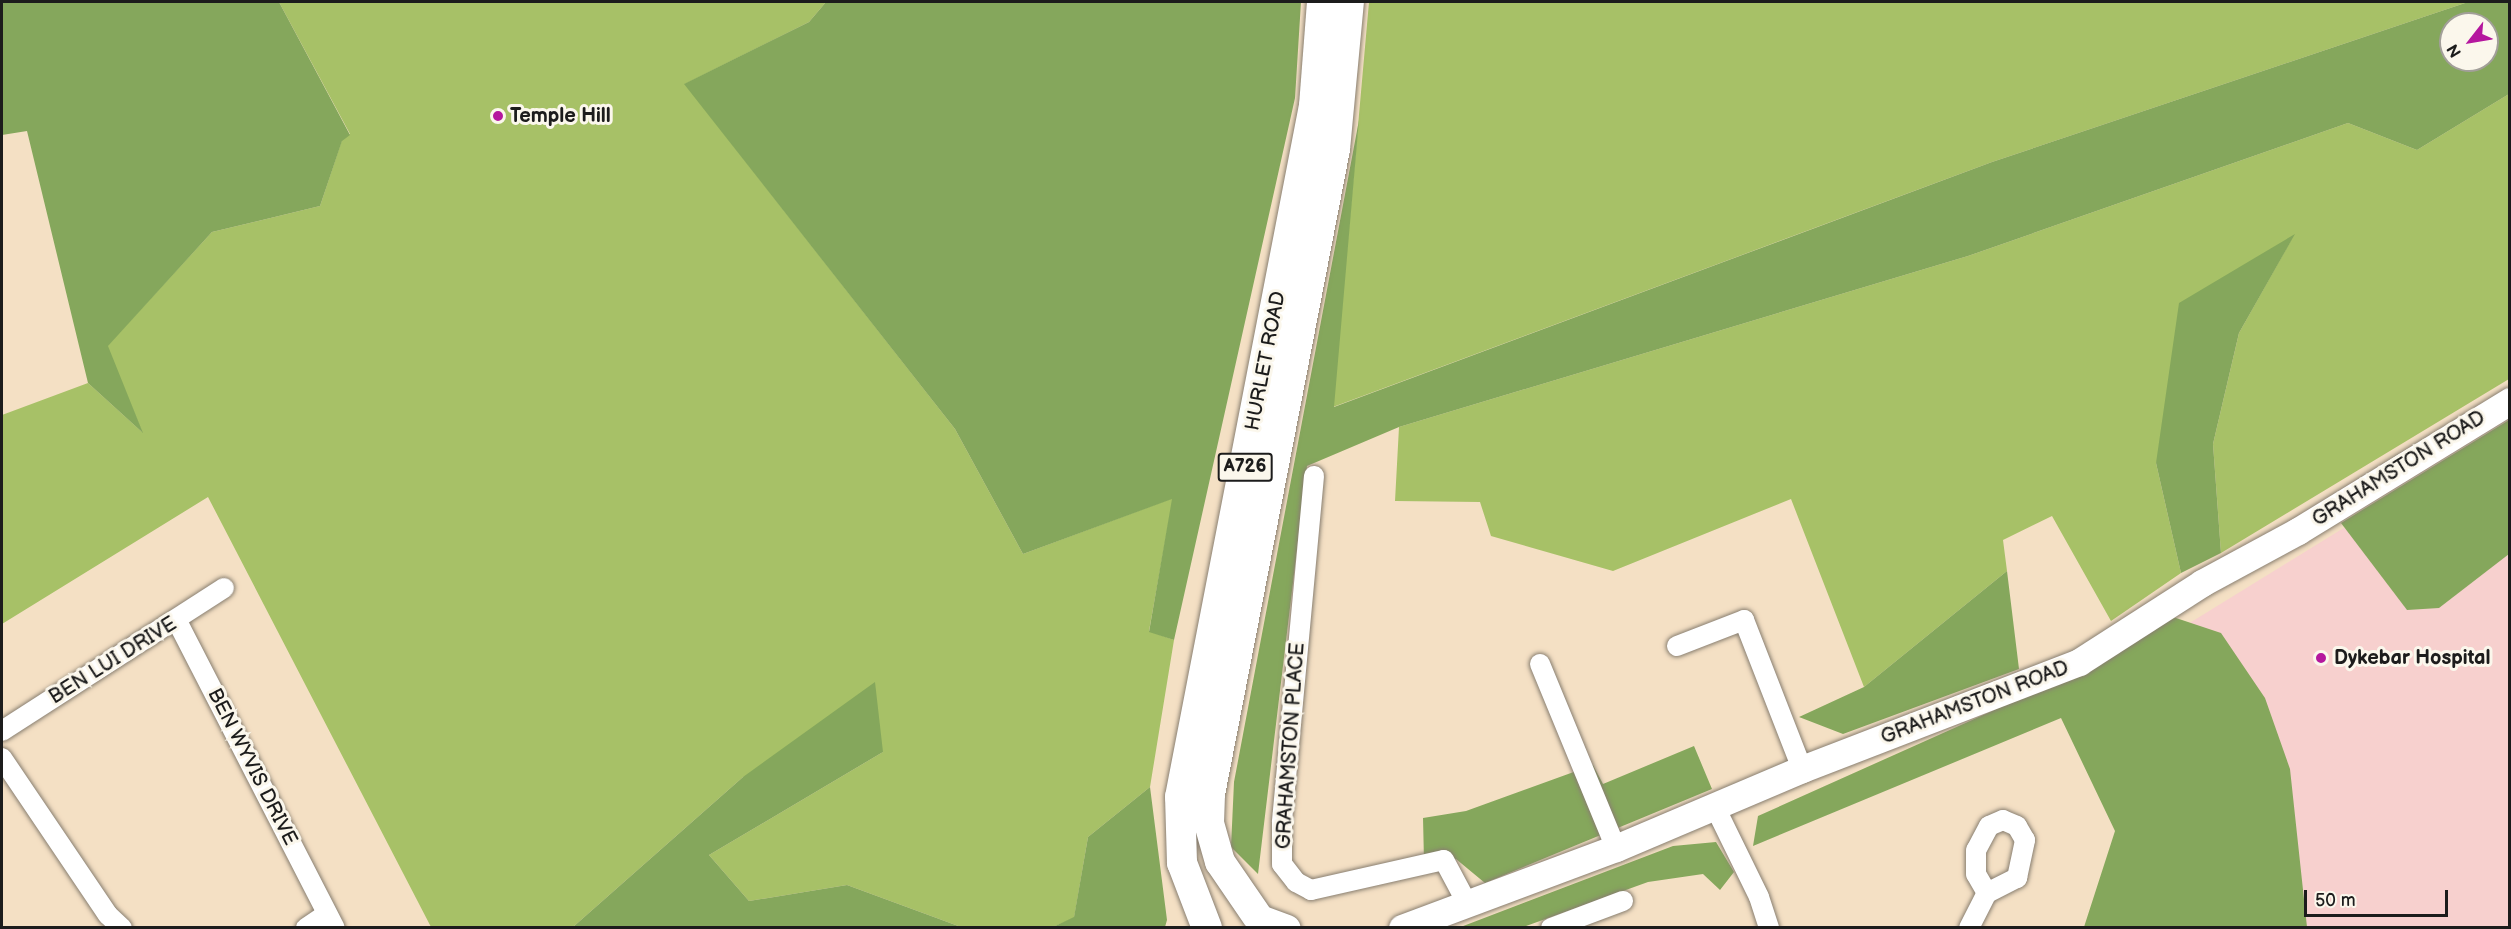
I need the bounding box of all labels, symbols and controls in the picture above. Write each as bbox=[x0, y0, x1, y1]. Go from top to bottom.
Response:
north arrow bbox=[2439, 12, 2499, 72]
text: N bbox=[2444, 40, 2466, 61]
place label: Temple Hill bbox=[510, 104, 611, 128]
marker: Temple Hill bbox=[491, 109, 505, 123]
street label: HURLET ROAD bbox=[1241, 289, 1291, 433]
street label: GRAHAMSTON ROAD bbox=[2308, 406, 2490, 532]
road number: A726 bbox=[1216, 452, 1274, 482]
street label: BEN LUI DRIVE bbox=[45, 612, 181, 710]
street label: GRAHAMSTON PLACE bbox=[1272, 642, 1310, 850]
place label: Dykebar Hospital bbox=[2334, 646, 2491, 670]
marker: Dykebar Hospital bbox=[2312, 649, 2330, 667]
street label: GRAHAMSTON ROAD bbox=[1878, 656, 2072, 750]
street label: BEN WYVIS DRIVE bbox=[202, 684, 302, 850]
scale bar bbox=[2307, 878, 2451, 916]
text: 50 m bbox=[2315, 890, 2356, 911]

